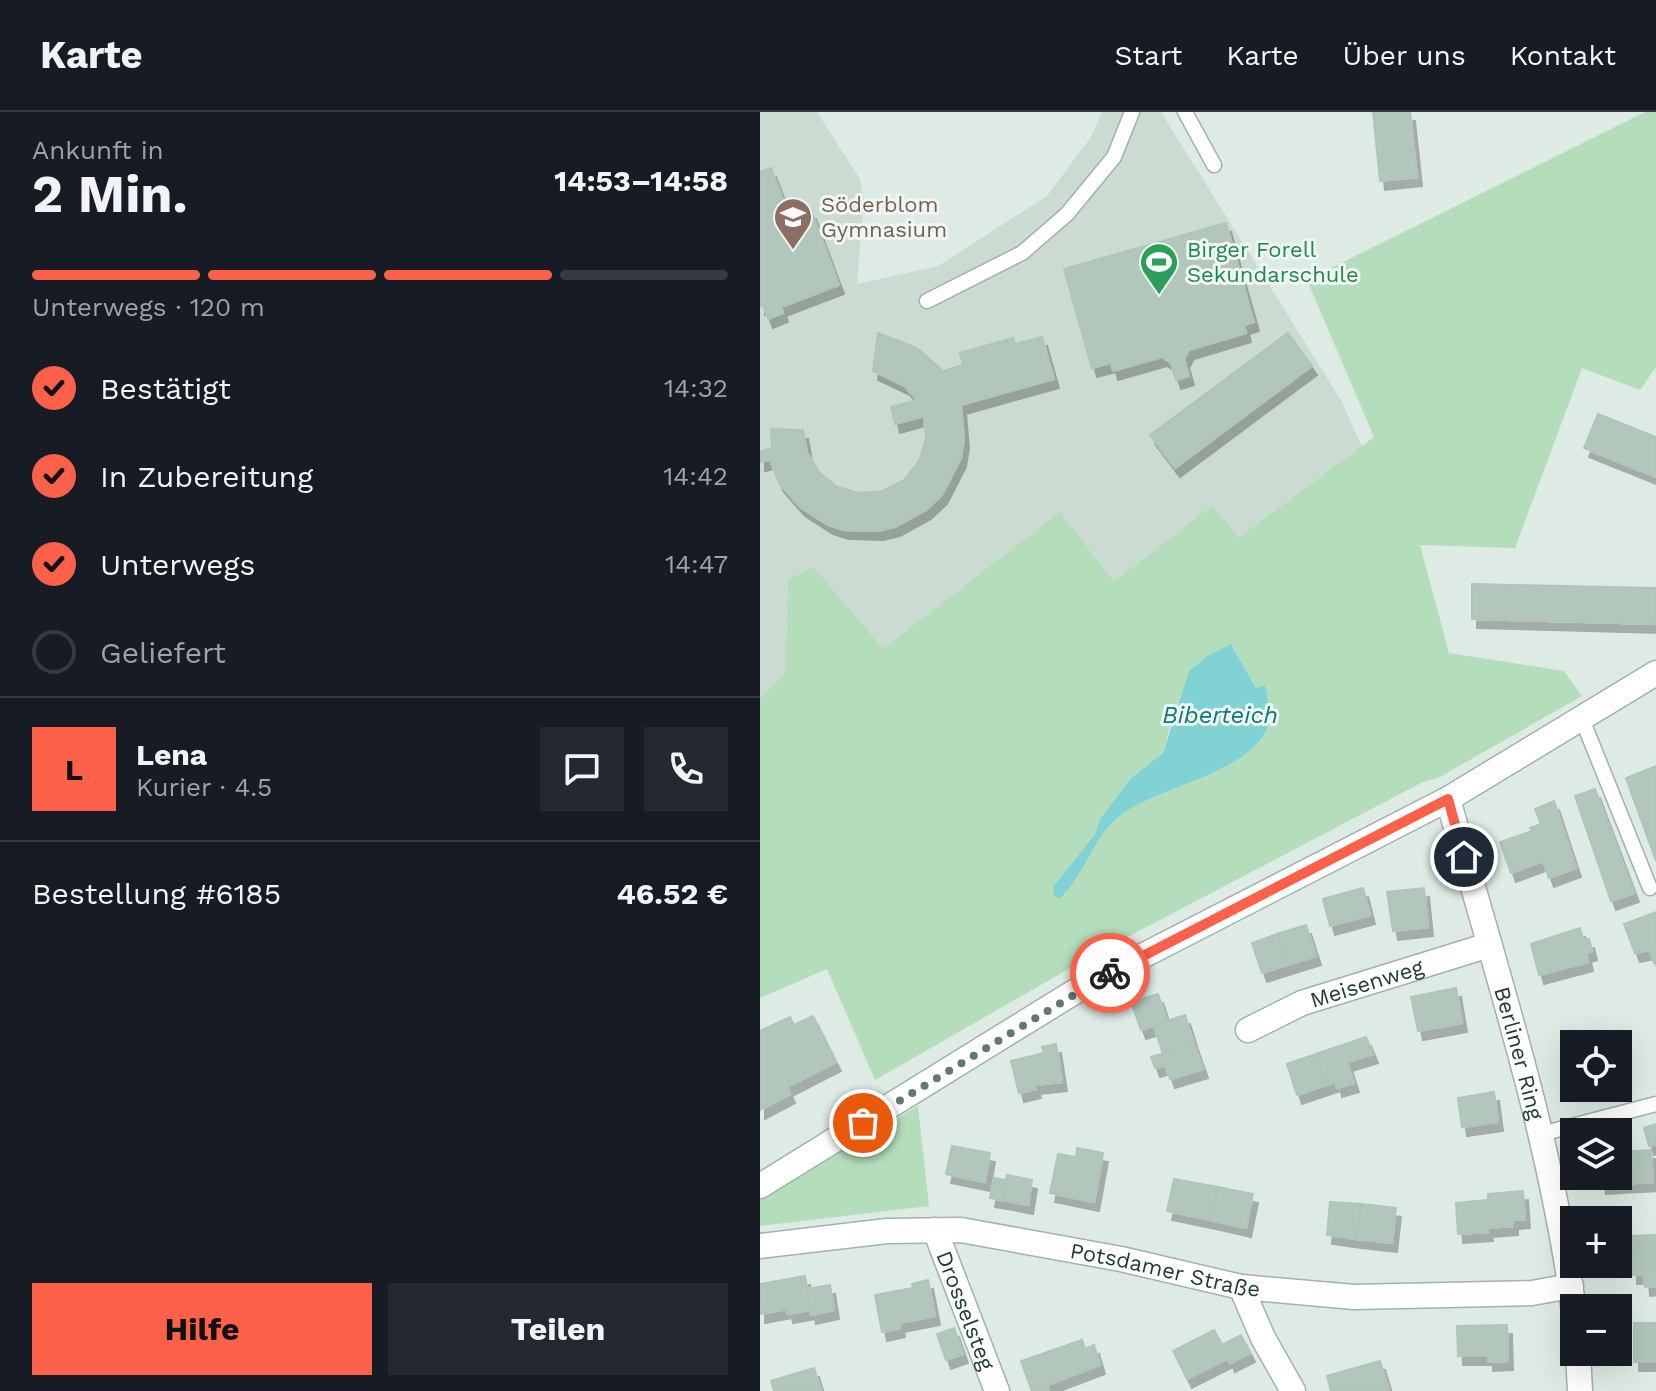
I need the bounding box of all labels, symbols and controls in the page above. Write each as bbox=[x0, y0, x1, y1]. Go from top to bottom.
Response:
text: Karte bbox=[40, 33, 143, 77]
text: Start bbox=[1114, 39, 1182, 72]
text: Karte bbox=[1226, 39, 1299, 72]
text: Über uns bbox=[1343, 39, 1466, 72]
text: Kontakt bbox=[1510, 39, 1616, 72]
text: Ankunft in bbox=[32, 135, 164, 165]
text: 14:53–14:58 bbox=[554, 163, 728, 198]
text: 2 Min. bbox=[32, 164, 188, 225]
place label: Söderblom Gymnasium bbox=[821, 192, 947, 242]
school or university icon: Söderblom Gymnasium bbox=[772, 196, 814, 251]
place label: Birger Forell Sekundarschule bbox=[1187, 237, 1359, 287]
sports icon: Birger Forell Sekundarschule bbox=[1138, 241, 1180, 296]
text: Unterwegs · 120 m bbox=[32, 292, 265, 322]
icon: check bbox=[32, 366, 76, 410]
text: Bestätigt bbox=[100, 371, 231, 406]
text: 14:32 bbox=[664, 373, 728, 403]
icon: check bbox=[32, 454, 76, 498]
text: In Zubereitung bbox=[100, 459, 313, 494]
text: 14:42 bbox=[663, 461, 728, 491]
icon: check bbox=[32, 542, 76, 586]
text: Unterwegs bbox=[100, 547, 255, 582]
text: 14:47 bbox=[665, 549, 728, 579]
text: Geliefert bbox=[100, 635, 226, 670]
water label: Biberteich bbox=[1162, 701, 1278, 729]
button: chat bbox=[540, 727, 624, 811]
button: phone bbox=[644, 727, 728, 811]
text: Lena bbox=[136, 737, 207, 772]
text: L bbox=[65, 752, 83, 787]
text: Kurier · 4.5 bbox=[136, 772, 272, 802]
pin bbox=[1430, 823, 1498, 891]
icon: home bbox=[1442, 835, 1486, 879]
text: Bestellung #6185 bbox=[32, 876, 281, 911]
text: 46.52 € bbox=[616, 876, 728, 911]
courier bbox=[1070, 933, 1150, 1013]
icon: bike bbox=[1088, 951, 1132, 995]
street label: Meisenweg bbox=[1307, 954, 1427, 1013]
street label: Berliner Ring bbox=[1489, 984, 1549, 1123]
map controls bbox=[1560, 1030, 1632, 1366]
button: locate bbox=[1560, 1030, 1632, 1102]
pin bbox=[829, 1089, 897, 1157]
icon: bag bbox=[841, 1101, 885, 1145]
button: layers bbox=[1560, 1118, 1632, 1190]
button: + bbox=[1560, 1206, 1632, 1278]
street label: Potsdamer Straße bbox=[1068, 1238, 1261, 1302]
street label: Drosselsteg bbox=[931, 1247, 1000, 1374]
button: Hilfe bbox=[32, 1283, 372, 1375]
button: Teilen bbox=[388, 1283, 728, 1375]
button: − bbox=[1560, 1294, 1632, 1366]

